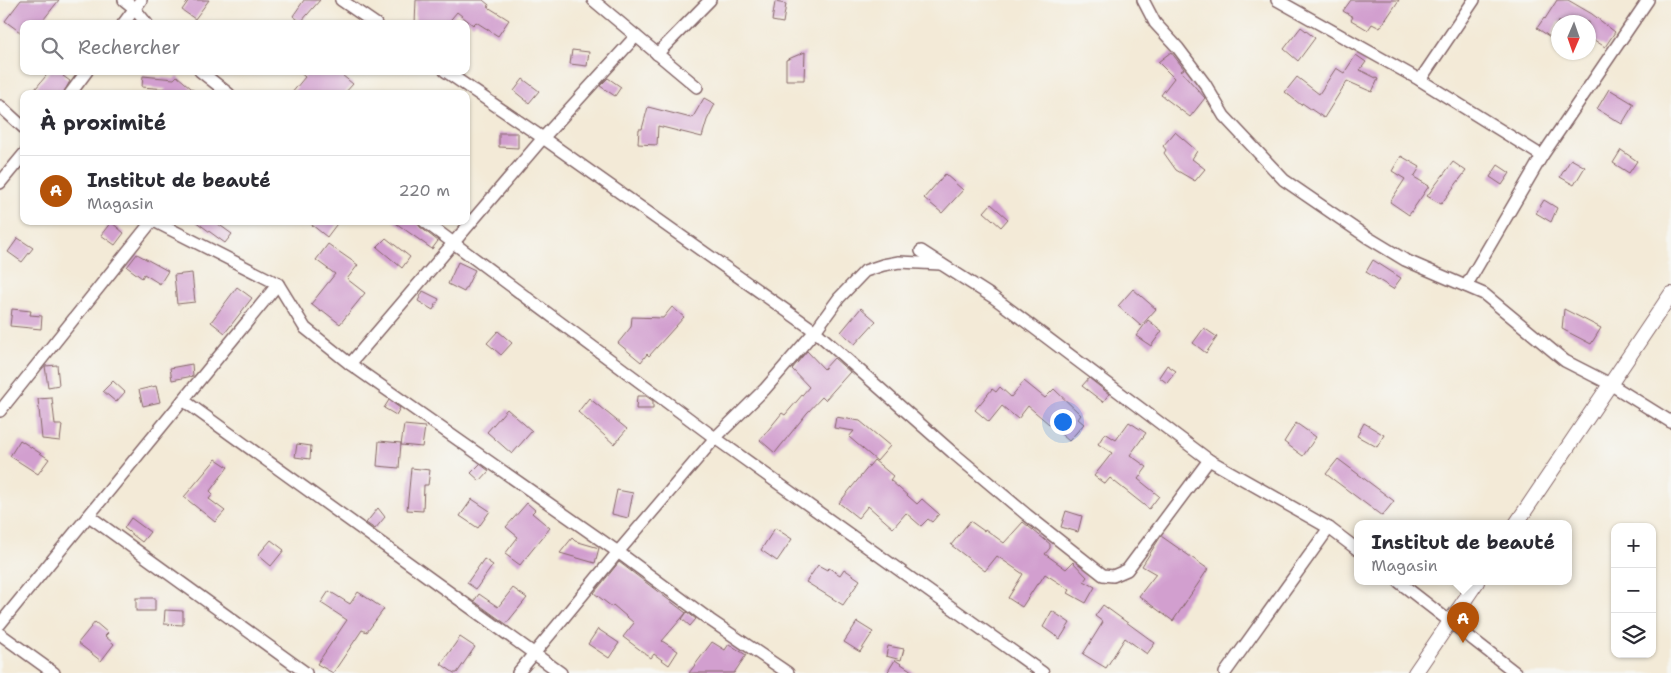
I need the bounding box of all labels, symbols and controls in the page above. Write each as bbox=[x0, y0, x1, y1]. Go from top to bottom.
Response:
north arrow bbox=[1551, 15, 1596, 60]
search box bbox=[20, 20, 470, 75]
icon: search bbox=[38, 34, 66, 62]
text: Rechercher bbox=[78, 35, 181, 60]
text: À proximité bbox=[40, 109, 166, 137]
text: Institut de beauté bbox=[87, 168, 271, 193]
text: A bbox=[50, 180, 62, 201]
text: 220 m bbox=[398, 180, 450, 201]
text: Magasin bbox=[87, 193, 153, 214]
your location bbox=[1050, 409, 1076, 435]
popup bbox=[1354, 520, 1572, 585]
map controls bbox=[1611, 523, 1656, 658]
button: + bbox=[1611, 523, 1656, 568]
text: Institut de beauté bbox=[1371, 530, 1555, 555]
text: Magasin bbox=[1371, 555, 1438, 576]
button: − bbox=[1611, 568, 1656, 613]
pin: A bbox=[1447, 602, 1479, 643]
button: layers bbox=[1611, 613, 1656, 658]

